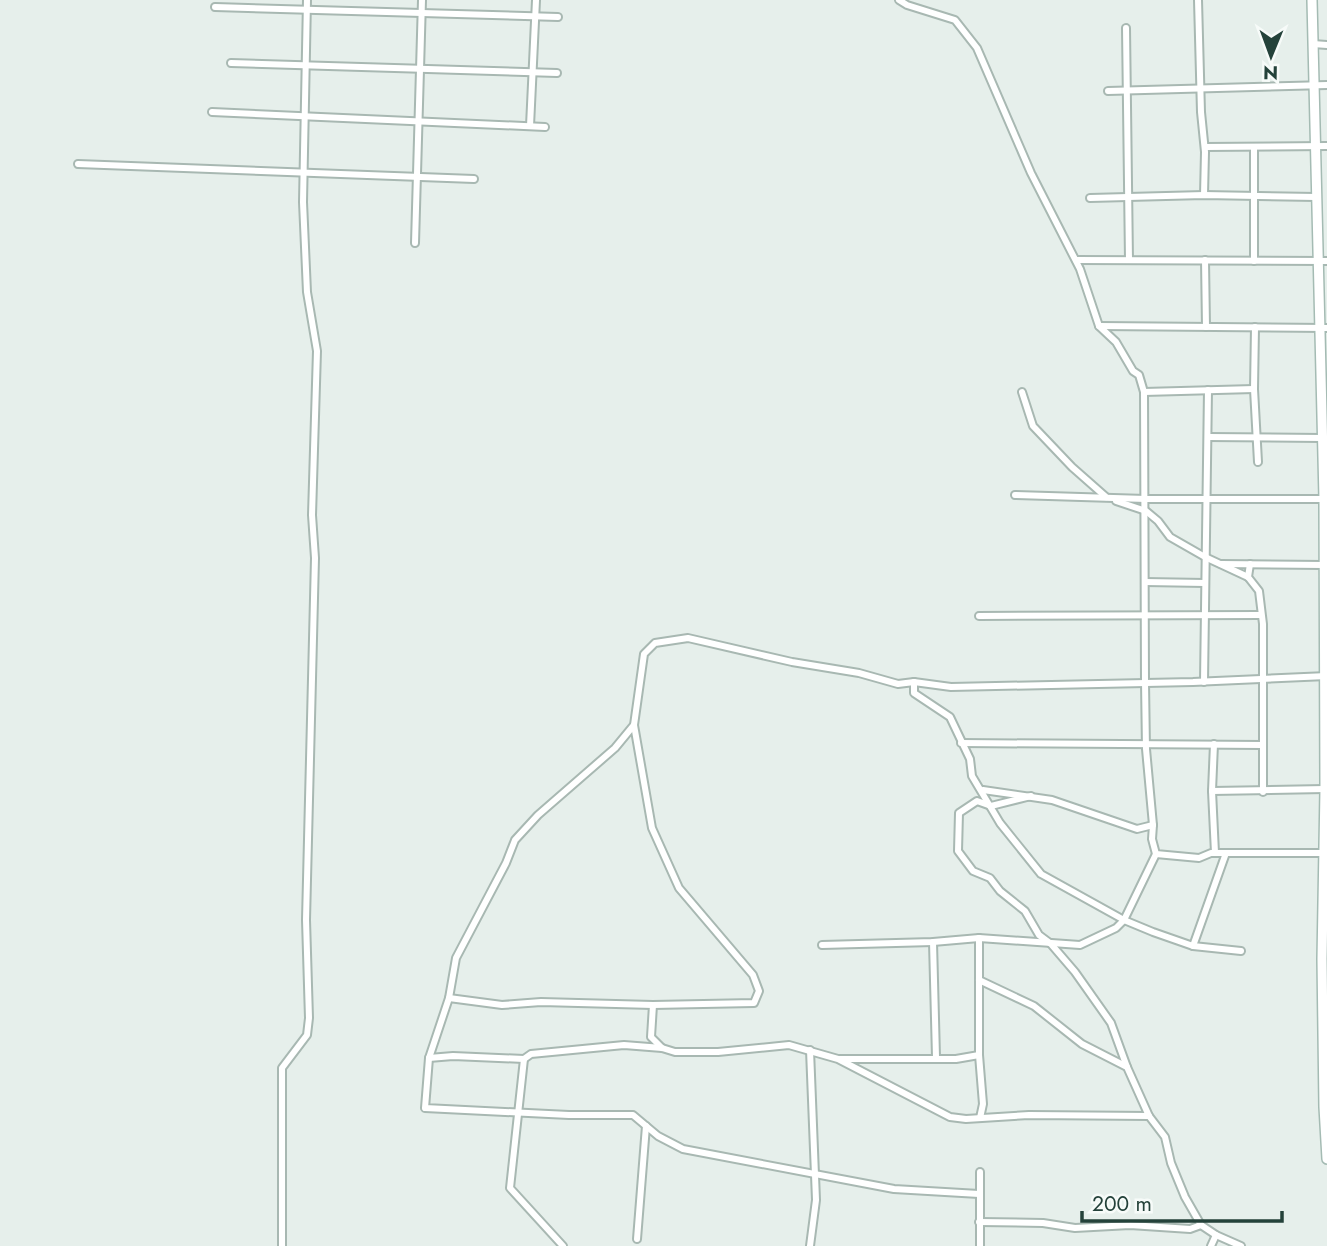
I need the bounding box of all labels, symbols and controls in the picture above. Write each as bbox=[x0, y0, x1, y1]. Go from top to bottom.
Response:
north arrow bbox=[1236, 21, 1306, 91]
text: N bbox=[1263, 59, 1278, 86]
scale bar bbox=[1082, 1180, 1282, 1224]
text: 200 m bbox=[1092, 1189, 1152, 1219]

